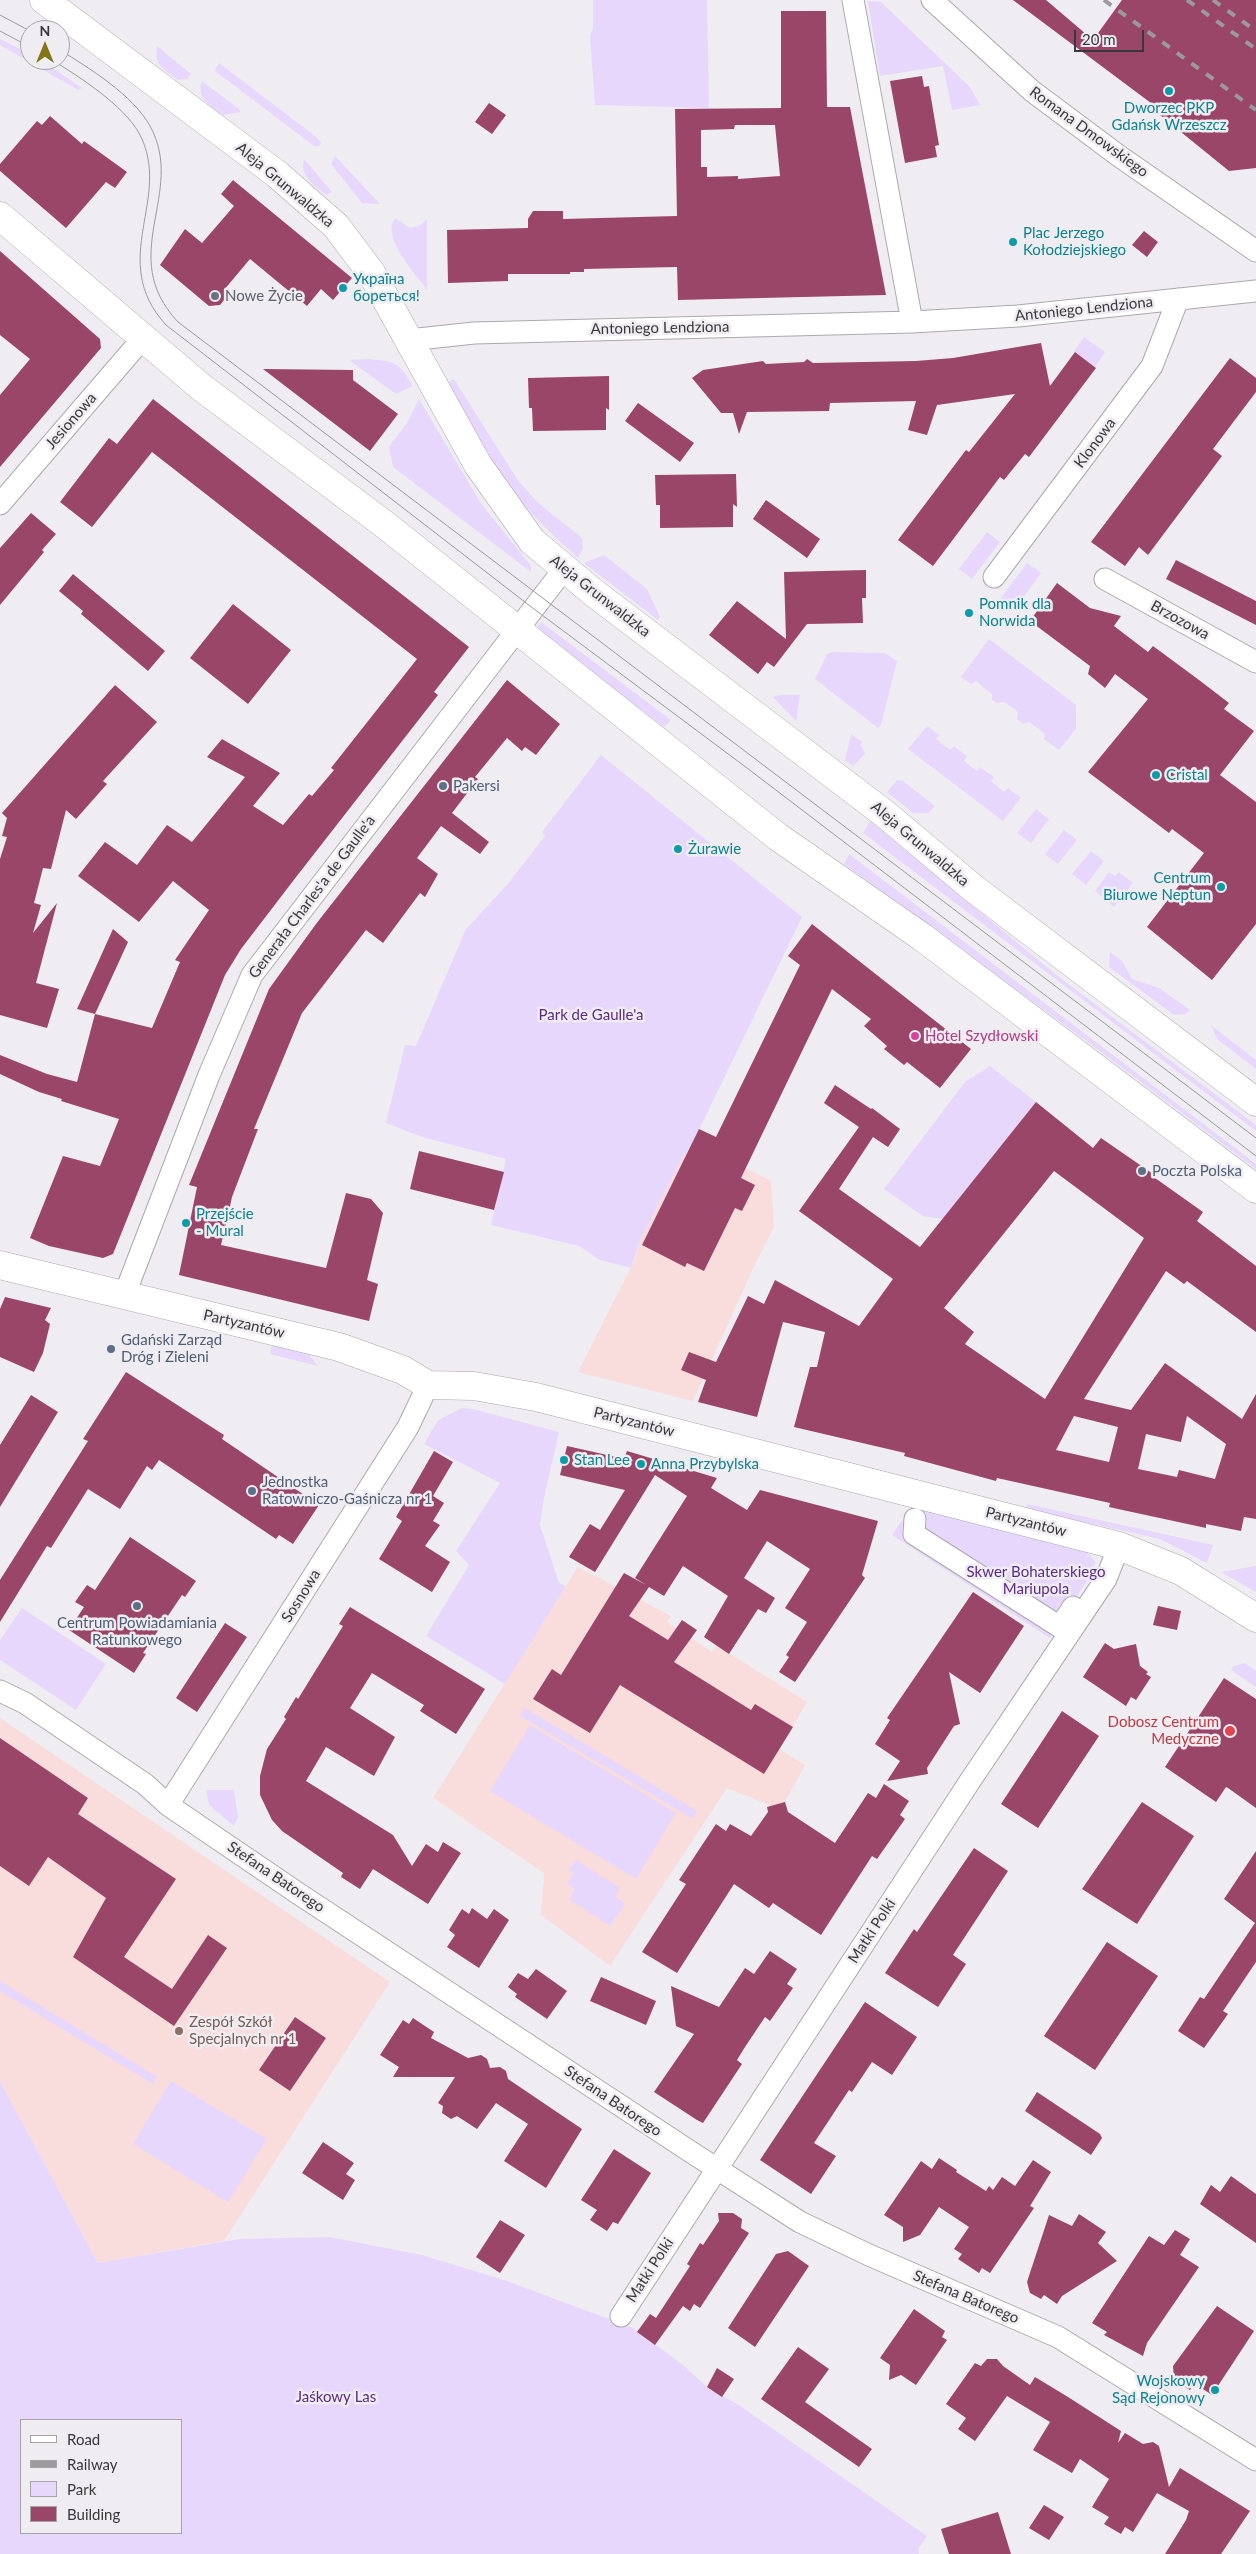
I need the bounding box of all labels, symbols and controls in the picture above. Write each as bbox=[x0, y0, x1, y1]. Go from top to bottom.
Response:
north arrow bbox=[20, 20, 70, 70]
scale bar bbox=[1076, 20, 1146, 52]
text: N bbox=[40, 22, 50, 39]
text: 20 m bbox=[1082, 30, 1116, 48]
street label: Romana Dmowskiego bbox=[1026, 83, 1152, 181]
marker: Dworzec PKP Gdańsk Wrzeszcz bbox=[1163, 85, 1175, 97]
place label: Dworzec PKP Gdańsk Wrzeszcz bbox=[1111, 99, 1227, 134]
street label: Aleja Grunwaldzka bbox=[232, 139, 338, 231]
place label: Plac Jerzego Kołodziejskiego bbox=[1023, 224, 1126, 259]
marker: Plac Jerzego Kołodziejskiego bbox=[1007, 236, 1019, 248]
place label: Україна бореться! bbox=[353, 270, 420, 305]
marker: Україна бореться! bbox=[337, 282, 349, 294]
place label: Nowe Życie bbox=[225, 287, 303, 305]
marker: Nowe Życie bbox=[209, 290, 221, 302]
street label: Antoniego Lendziona bbox=[1014, 293, 1154, 325]
street label: Antoniego Lendziona bbox=[591, 318, 729, 338]
street label: Jesionowa bbox=[42, 389, 100, 453]
street label: Klonowa bbox=[1070, 414, 1120, 472]
street label: Aleja Grunwaldzka bbox=[546, 551, 654, 641]
place label: Pomnik dla Norwida bbox=[979, 595, 1051, 630]
street label: Brzozowa bbox=[1148, 597, 1212, 643]
marker: Pomnik dla Norwida bbox=[963, 607, 975, 619]
place label: Cristal bbox=[1166, 766, 1208, 784]
marker: Cristal bbox=[1150, 769, 1162, 781]
place label: Pakersi bbox=[453, 777, 500, 795]
marker: Pakersi bbox=[437, 780, 449, 792]
street label: Aleja Grunwaldzka bbox=[867, 798, 973, 890]
street label: Generała Charles'a de Gaulle'a bbox=[245, 812, 379, 982]
place label: Żurawie bbox=[688, 840, 741, 858]
marker: Żurawie bbox=[672, 843, 684, 855]
place label: Centrum Biurowe Neptun bbox=[1103, 869, 1211, 904]
marker: Centrum Biurowe Neptun bbox=[1215, 881, 1227, 893]
park label: Park de Gaulle'a bbox=[538, 1006, 644, 1024]
place label: Hotel Szydłowski bbox=[925, 1027, 1038, 1045]
marker: Hotel Szydłowski bbox=[909, 1030, 921, 1042]
place label: Poczta Polska bbox=[1152, 1162, 1242, 1180]
marker: Poczta Polska bbox=[1136, 1165, 1148, 1177]
place label: Przejście - Mural bbox=[196, 1205, 254, 1240]
marker: Przejście - Mural bbox=[180, 1217, 192, 1229]
street label: Partyzantów bbox=[202, 1306, 286, 1342]
place label: Gdański Zarząd Dróg i Zieleni bbox=[121, 1331, 222, 1366]
marker: Gdański Zarząd Dróg i Zieleni bbox=[105, 1343, 117, 1355]
street label: Partyzantów bbox=[592, 1403, 676, 1441]
place label: Stan Lee bbox=[574, 1451, 630, 1469]
marker: Stan Lee bbox=[558, 1454, 570, 1466]
place label: Anna Przybylska bbox=[651, 1455, 759, 1473]
marker: Anna Przybylska bbox=[635, 1458, 647, 1470]
place label: Jednostka Ratowniczo-Gaśnicza nr 1 bbox=[262, 1473, 432, 1508]
marker: Jednostka Ratowniczo-Gaśnicza nr 1 bbox=[246, 1485, 258, 1497]
street label: Partyzantów bbox=[984, 1503, 1068, 1541]
park label: Skwer Bohaterskiego Mariupola bbox=[967, 1563, 1105, 1598]
street label: Sosnowa bbox=[278, 1566, 324, 1626]
marker: Centrum Powiadamiania Ratunkowego bbox=[131, 1600, 143, 1612]
place label: Centrum Powiadamiania Ratunkowego bbox=[57, 1614, 217, 1649]
place label: Dobosz Centrum Medyczne bbox=[1108, 1713, 1219, 1748]
marker: Dobosz Centrum Medyczne bbox=[1223, 1724, 1237, 1738]
street label: Stefana Batorego bbox=[224, 1838, 328, 1916]
street label: Matki Polki bbox=[844, 1895, 900, 1967]
place label: Zespół Szkół Specjalnych nr 1 bbox=[189, 2013, 297, 2048]
marker: Zespół Szkół Specjalnych nr 1 bbox=[173, 2025, 185, 2037]
street label: Stefana Batorego bbox=[561, 2062, 665, 2140]
street label: Matki Polki bbox=[622, 2234, 678, 2306]
street label: Stefana Batorego bbox=[910, 2267, 1022, 2327]
place label: Wojskowy Sąd Rejonowy bbox=[1112, 2372, 1205, 2407]
marker: Wojskowy Sąd Rejonowy bbox=[1209, 2384, 1221, 2396]
park label: Jaśkowy Las bbox=[296, 2388, 376, 2406]
legend bbox=[20, 2419, 182, 2534]
text: Road bbox=[67, 2430, 100, 2448]
text: Railway bbox=[67, 2455, 118, 2473]
text: Park bbox=[67, 2480, 96, 2498]
text: Building bbox=[67, 2505, 120, 2523]

